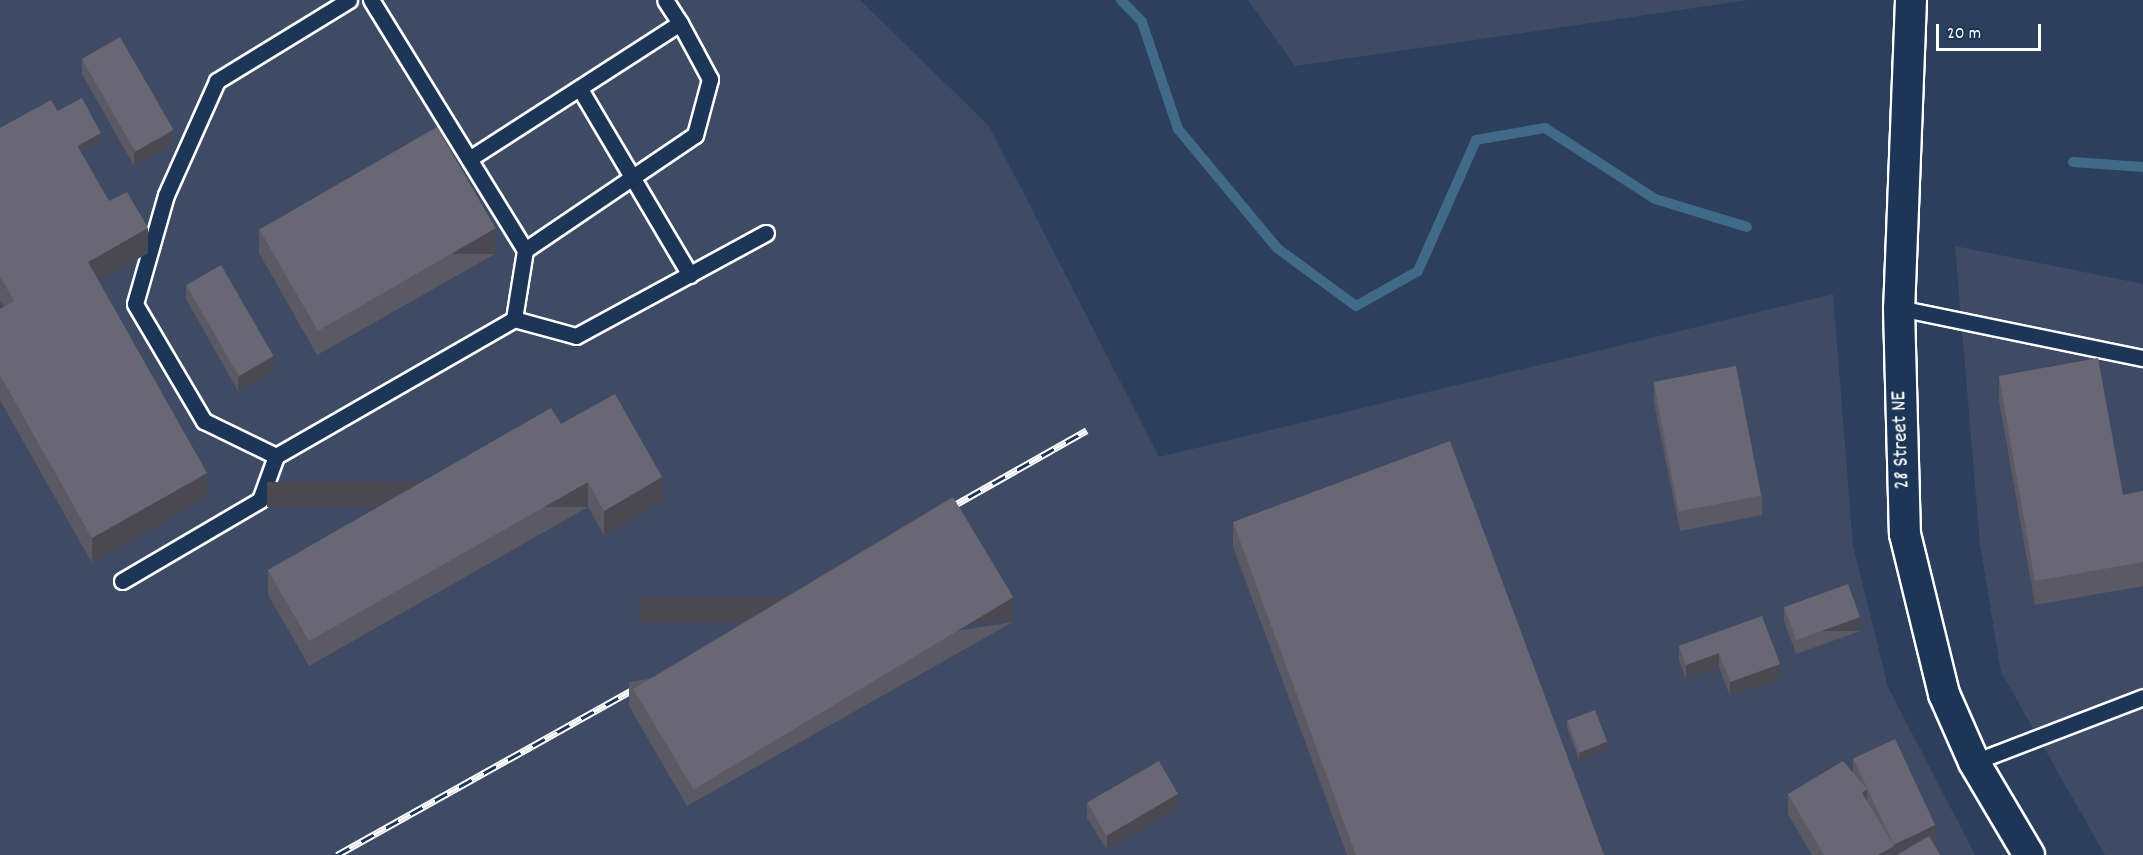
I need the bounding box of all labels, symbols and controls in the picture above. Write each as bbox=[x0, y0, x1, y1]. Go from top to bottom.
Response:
scale bar bbox=[1939, 12, 2044, 50]
text: 20 m bbox=[1947, 22, 1981, 47]
street label: 28 Street NE bbox=[1888, 391, 1916, 489]

